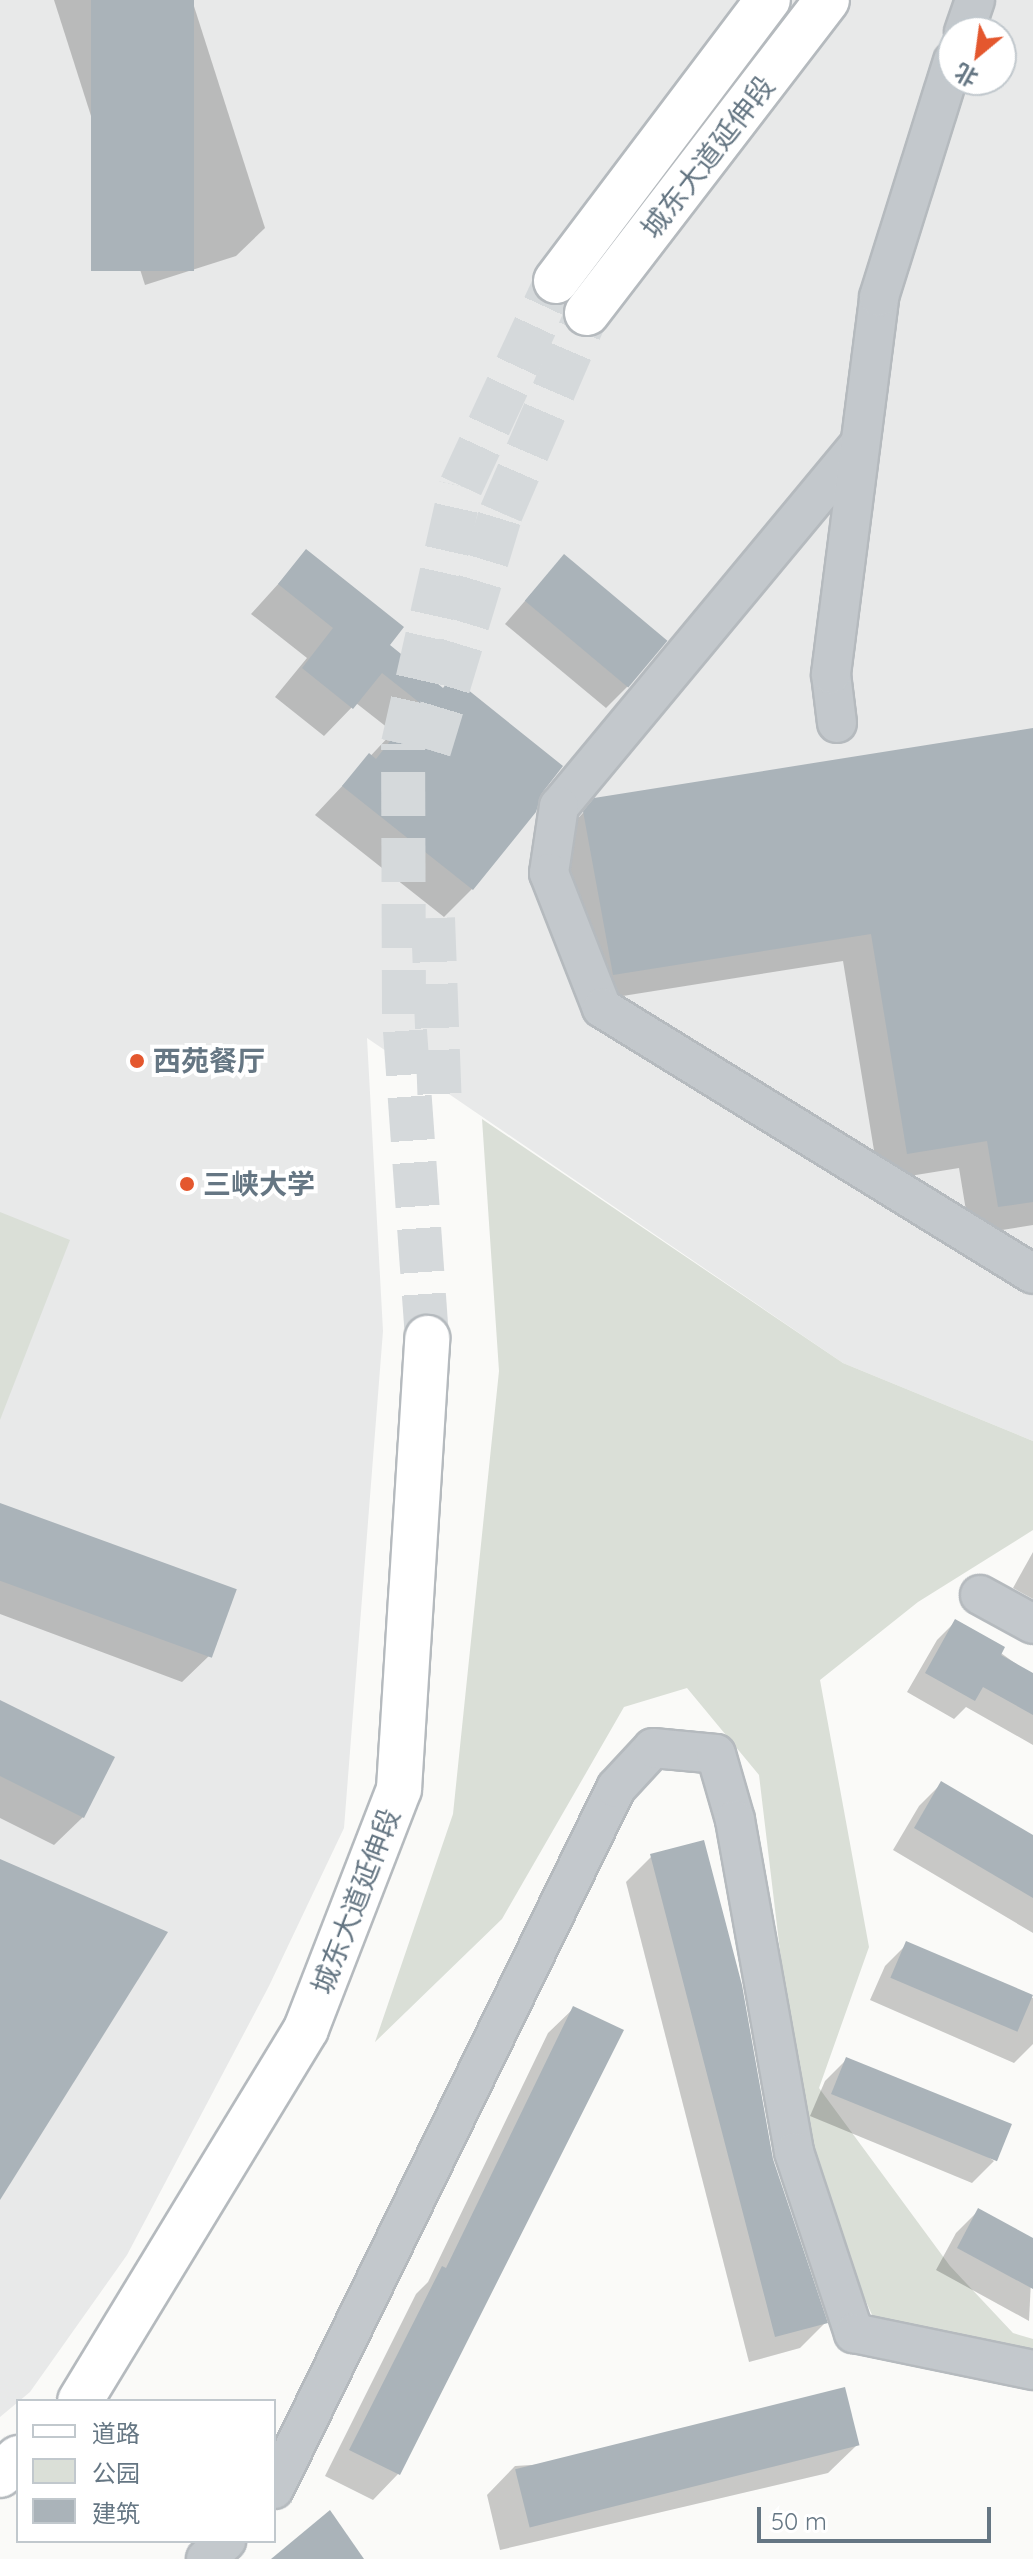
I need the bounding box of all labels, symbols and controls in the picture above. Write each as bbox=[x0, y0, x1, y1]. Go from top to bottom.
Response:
north arrow bbox=[937, 16, 1017, 96]
text: 北 bbox=[950, 58, 983, 93]
street label: 城东大道延伸段 bbox=[634, 69, 782, 245]
place label: 西苑餐厅 bbox=[153, 1044, 265, 1078]
marker: 西苑餐厅 bbox=[128, 1052, 146, 1070]
place label: 三峡大学 bbox=[203, 1167, 315, 1201]
marker: 三峡大学 bbox=[178, 1175, 196, 1193]
street label: 城东大道延伸段 bbox=[305, 1803, 407, 1999]
legend bbox=[16, 2399, 276, 2543]
text: 道路 bbox=[92, 2418, 140, 2448]
text: 公园 bbox=[92, 2458, 140, 2488]
scale bar bbox=[761, 2491, 995, 2541]
text: 建筑 bbox=[92, 2498, 140, 2528]
text: 50 m bbox=[771, 2506, 827, 2536]

